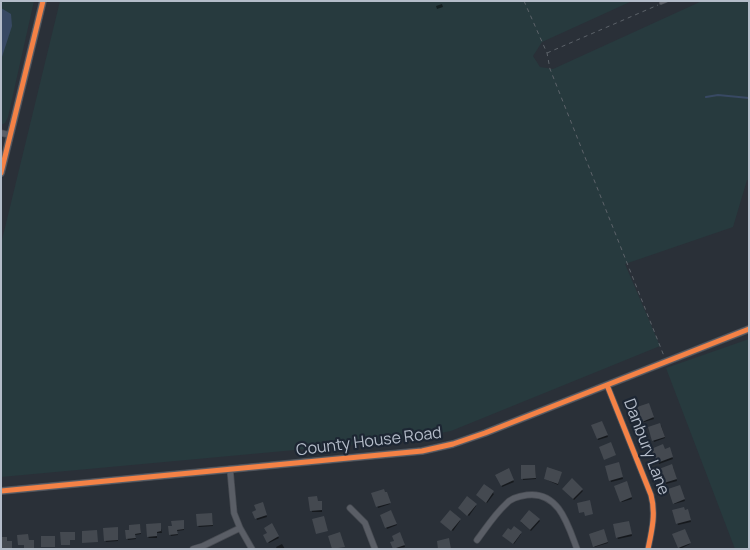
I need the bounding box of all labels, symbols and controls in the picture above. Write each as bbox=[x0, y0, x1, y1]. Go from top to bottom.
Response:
street label: Danbury Lane bbox=[619, 396, 673, 498]
street label: County House Road bbox=[295, 424, 443, 460]

